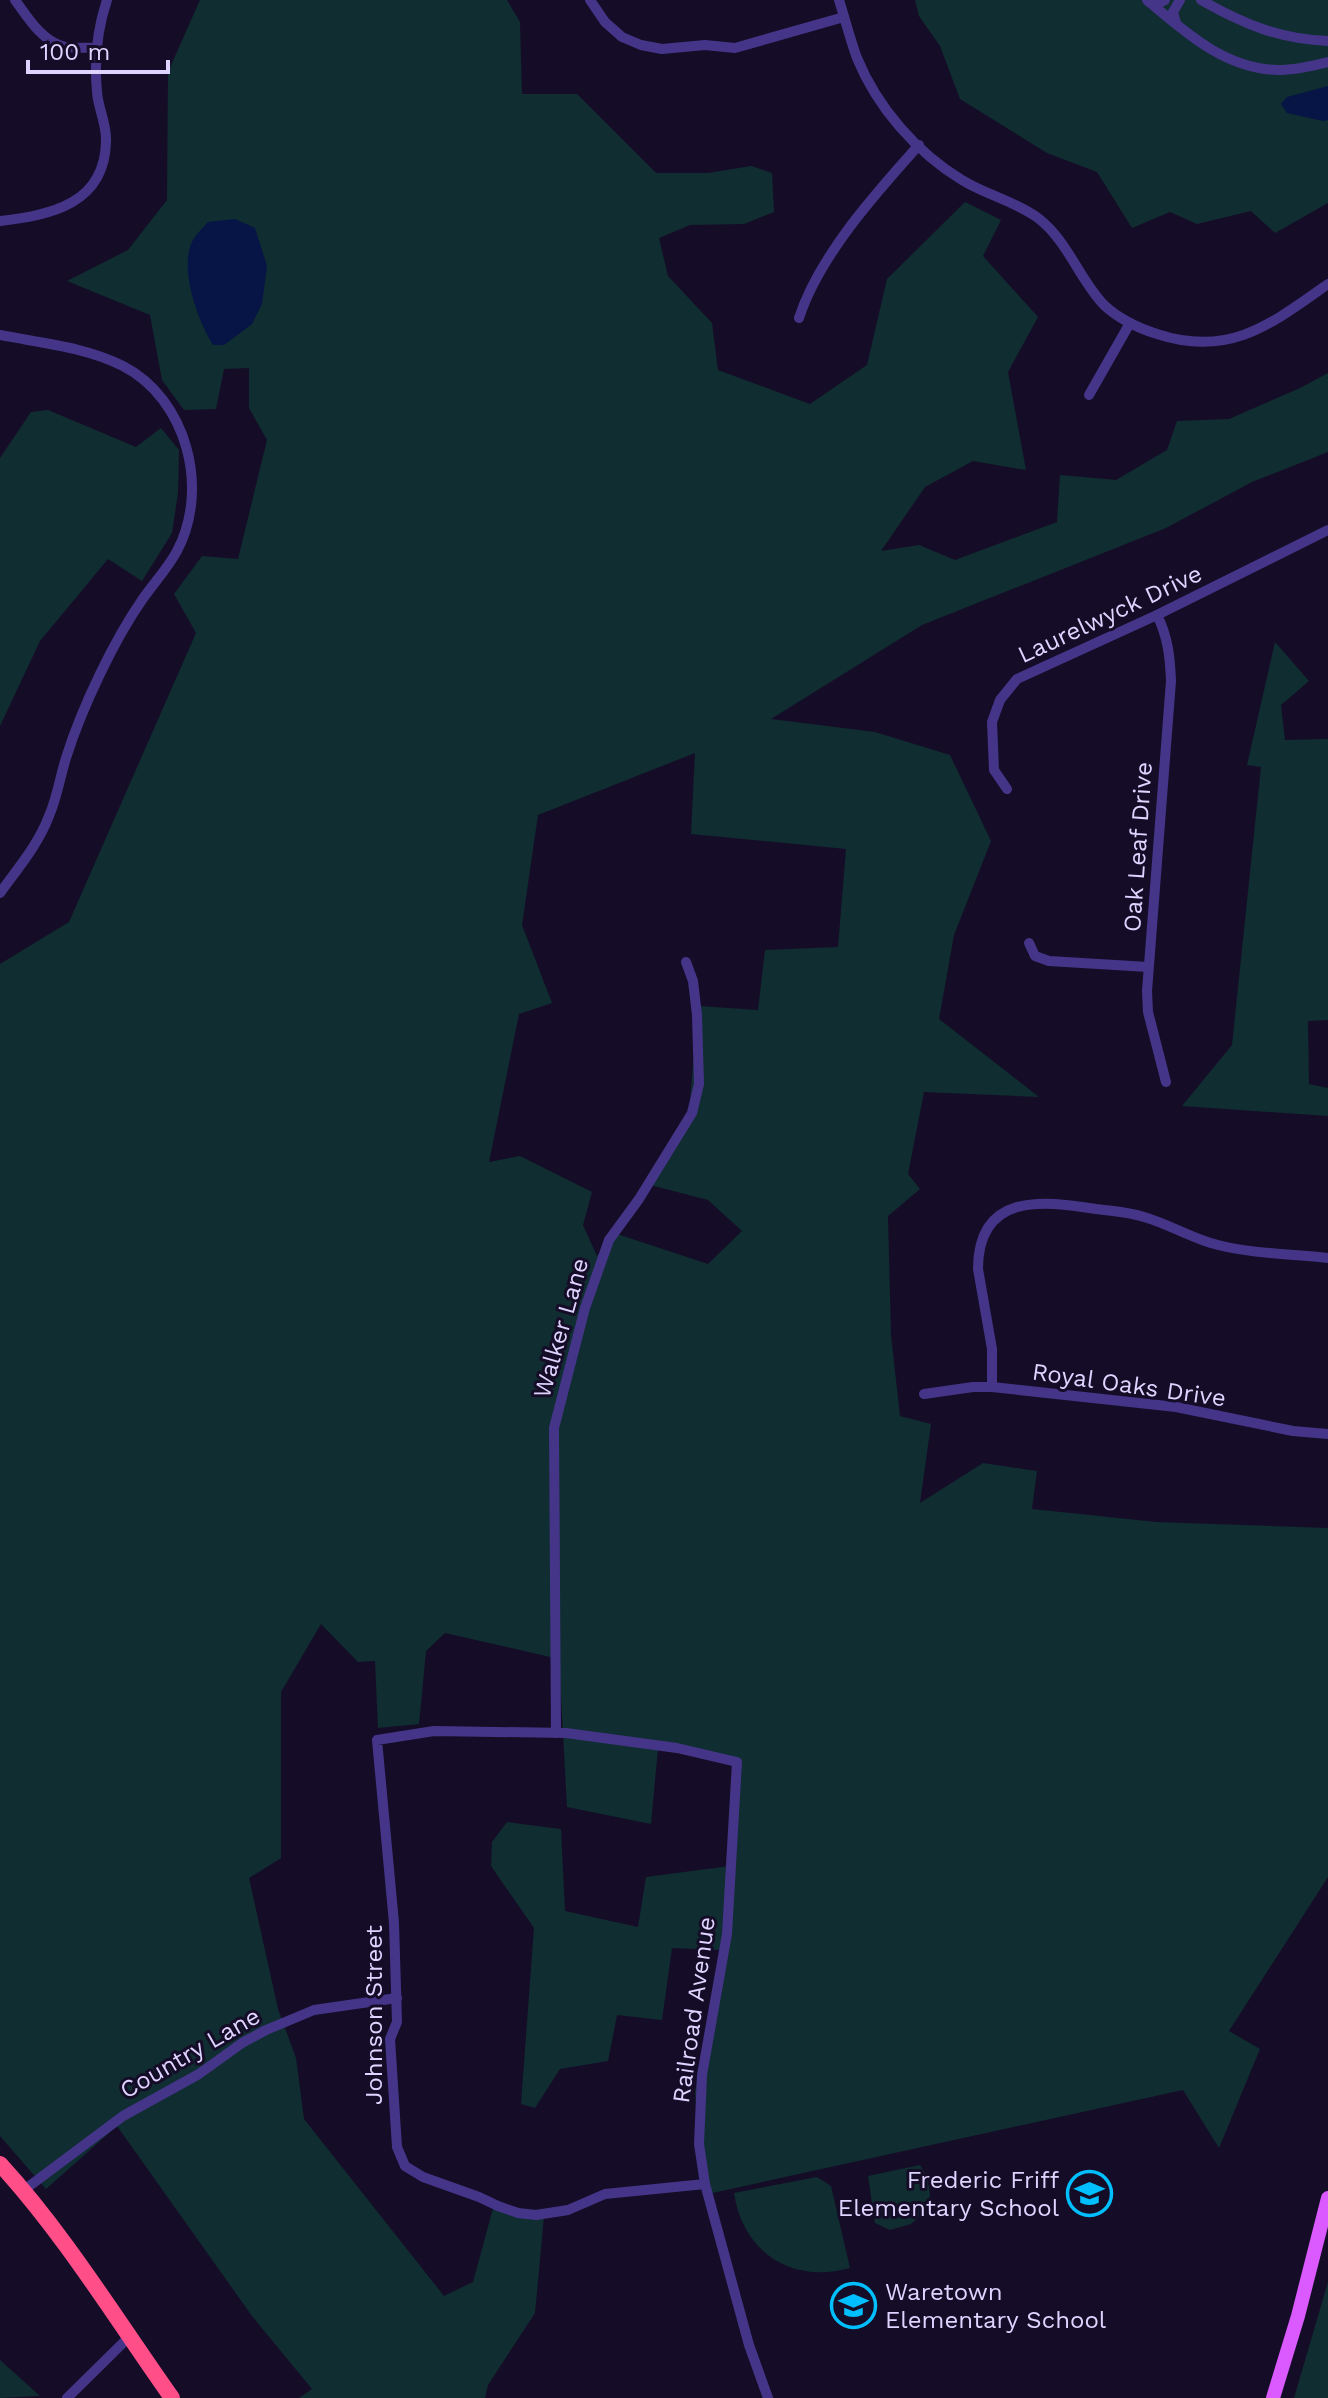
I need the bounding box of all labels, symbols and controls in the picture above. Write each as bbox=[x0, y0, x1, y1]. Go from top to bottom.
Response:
scale bar bbox=[28, 24, 168, 74]
text: 100 m bbox=[40, 38, 110, 66]
street label: Laurelwyck Drive bbox=[1014, 559, 1206, 669]
street label: Oak Leaf Drive bbox=[1118, 761, 1158, 933]
street label: Walker Lane bbox=[528, 1255, 594, 1401]
street label: Royal Oaks Drive bbox=[1030, 1358, 1228, 1412]
street label: Railroad Avenue bbox=[667, 1915, 721, 2105]
street label: Johnson Street bbox=[360, 1925, 388, 2105]
street label: Country Lane bbox=[115, 2002, 265, 2104]
place label: Frederic Friff Elementary School bbox=[838, 2166, 1060, 2222]
school or university icon: Frederic Friff Elementary School bbox=[1066, 2170, 1114, 2218]
place label: Waretown Elementary School bbox=[885, 2278, 1107, 2334]
school or university icon: Waretown Elementary School bbox=[830, 2282, 878, 2330]

